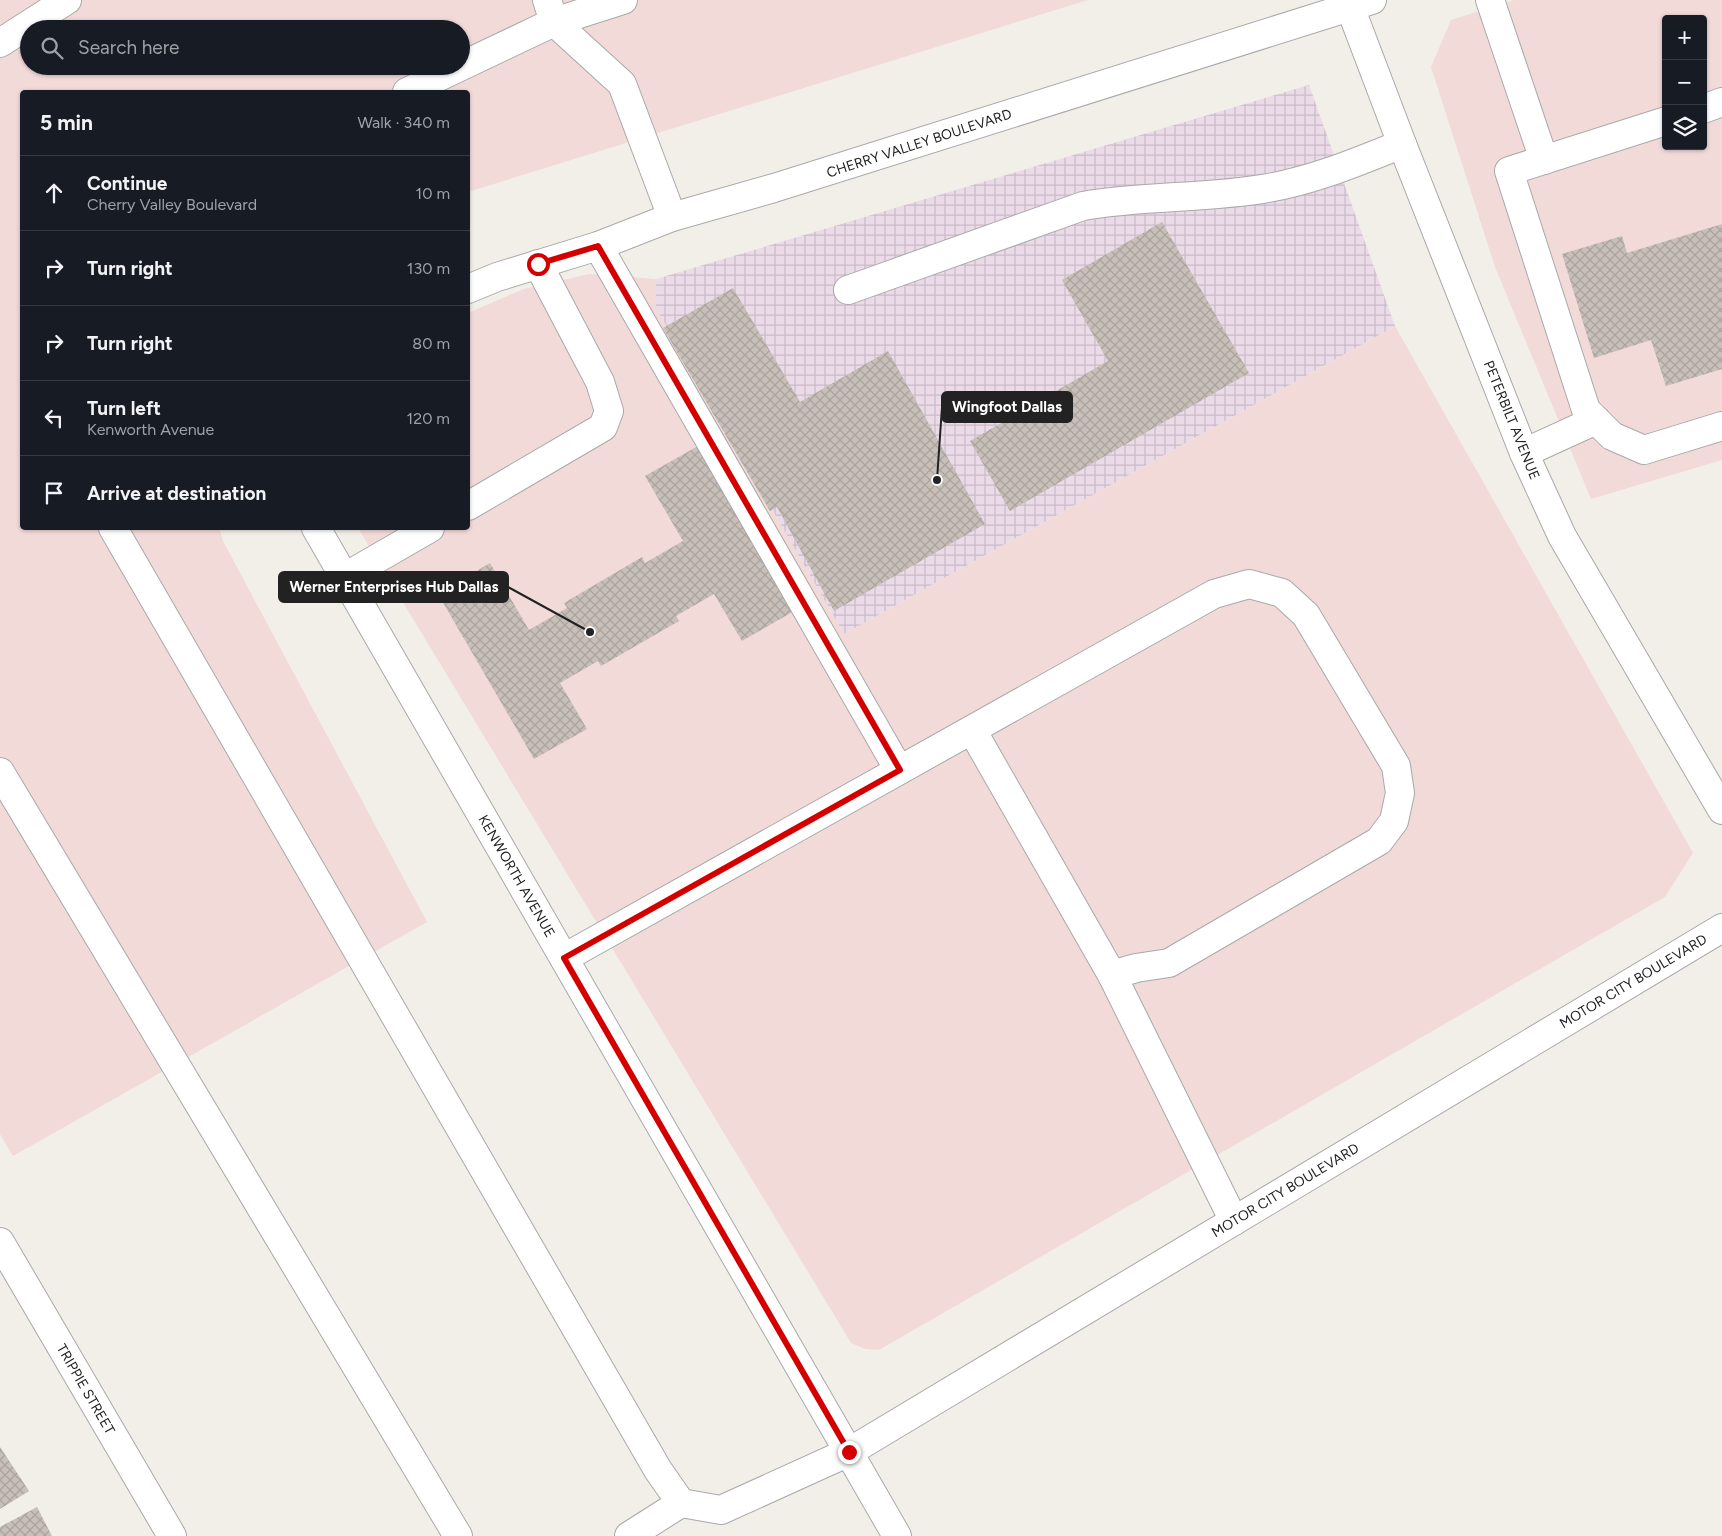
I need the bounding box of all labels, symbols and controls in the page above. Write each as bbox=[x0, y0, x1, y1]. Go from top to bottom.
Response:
map controls bbox=[1662, 15, 1707, 150]
button: + bbox=[1662, 15, 1707, 60]
search box bbox=[20, 20, 470, 75]
icon: search bbox=[38, 34, 66, 62]
text: Search here bbox=[78, 36, 180, 59]
button: − bbox=[1662, 60, 1707, 105]
street label: CHERRY VALLEY BOULEVARD bbox=[824, 105, 1014, 181]
button: layers bbox=[1662, 105, 1707, 150]
text: 5 min bbox=[40, 110, 93, 135]
text: Walk · 340 m bbox=[357, 113, 450, 132]
text: Continue bbox=[87, 172, 167, 195]
icon: ahead bbox=[40, 179, 68, 207]
text: 10 m bbox=[416, 184, 450, 203]
text: Cherry Valley Boulevard bbox=[87, 195, 257, 214]
route start bbox=[527, 253, 550, 276]
icon: right bbox=[40, 254, 68, 282]
text: Turn right bbox=[87, 257, 173, 280]
text: 130 m bbox=[407, 259, 450, 278]
icon: right bbox=[40, 329, 68, 357]
text: Turn right bbox=[87, 332, 173, 355]
text: 80 m bbox=[412, 334, 450, 353]
street label: PETERBILT AVENUE bbox=[1480, 358, 1543, 482]
callout: Wingfoot Dallas bbox=[942, 392, 1072, 422]
text: Turn left bbox=[87, 397, 161, 420]
text: Wingfoot Dallas bbox=[952, 398, 1062, 416]
icon: left bbox=[40, 404, 68, 432]
text: 120 m bbox=[407, 409, 450, 428]
text: Kenworth Avenue bbox=[87, 420, 214, 439]
icon: arrive bbox=[40, 479, 68, 507]
text: Arrive at destination bbox=[87, 482, 266, 505]
callout: Werner Enterprises Hub Dallas bbox=[279, 572, 508, 602]
text: Werner Enterprises Hub Dallas bbox=[289, 578, 499, 596]
street label: KENWORTH AVENUE bbox=[475, 812, 558, 940]
street label: MOTOR CITY BOULEVARD bbox=[1557, 931, 1710, 1032]
street label: MOTOR CITY BOULEVARD bbox=[1209, 1140, 1362, 1241]
street label: TRIPPIE STREET bbox=[53, 1341, 118, 1438]
route end bbox=[838, 1441, 861, 1464]

